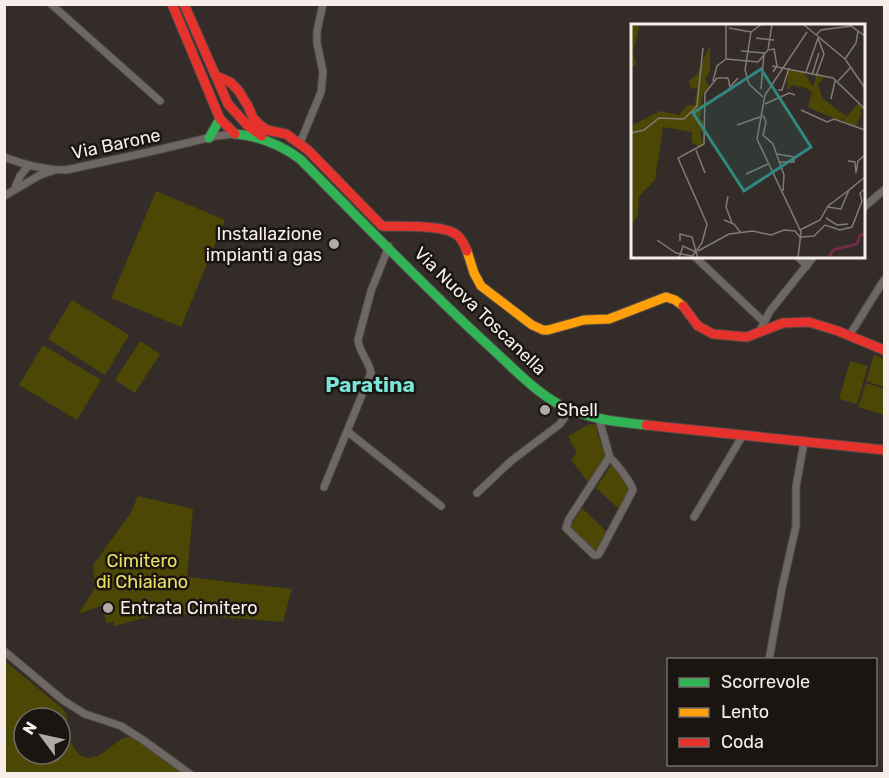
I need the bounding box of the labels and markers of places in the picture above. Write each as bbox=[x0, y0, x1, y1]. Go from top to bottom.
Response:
place label: Installazione impianti a gas bbox=[206, 223, 322, 266]
marker: Installazione impianti a gas bbox=[327, 237, 341, 251]
place label: Shell bbox=[557, 399, 598, 421]
marker: Shell bbox=[538, 403, 552, 417]
place label: Entrata Cimitero bbox=[120, 597, 257, 619]
marker: Entrata Cimitero bbox=[101, 601, 115, 615]

